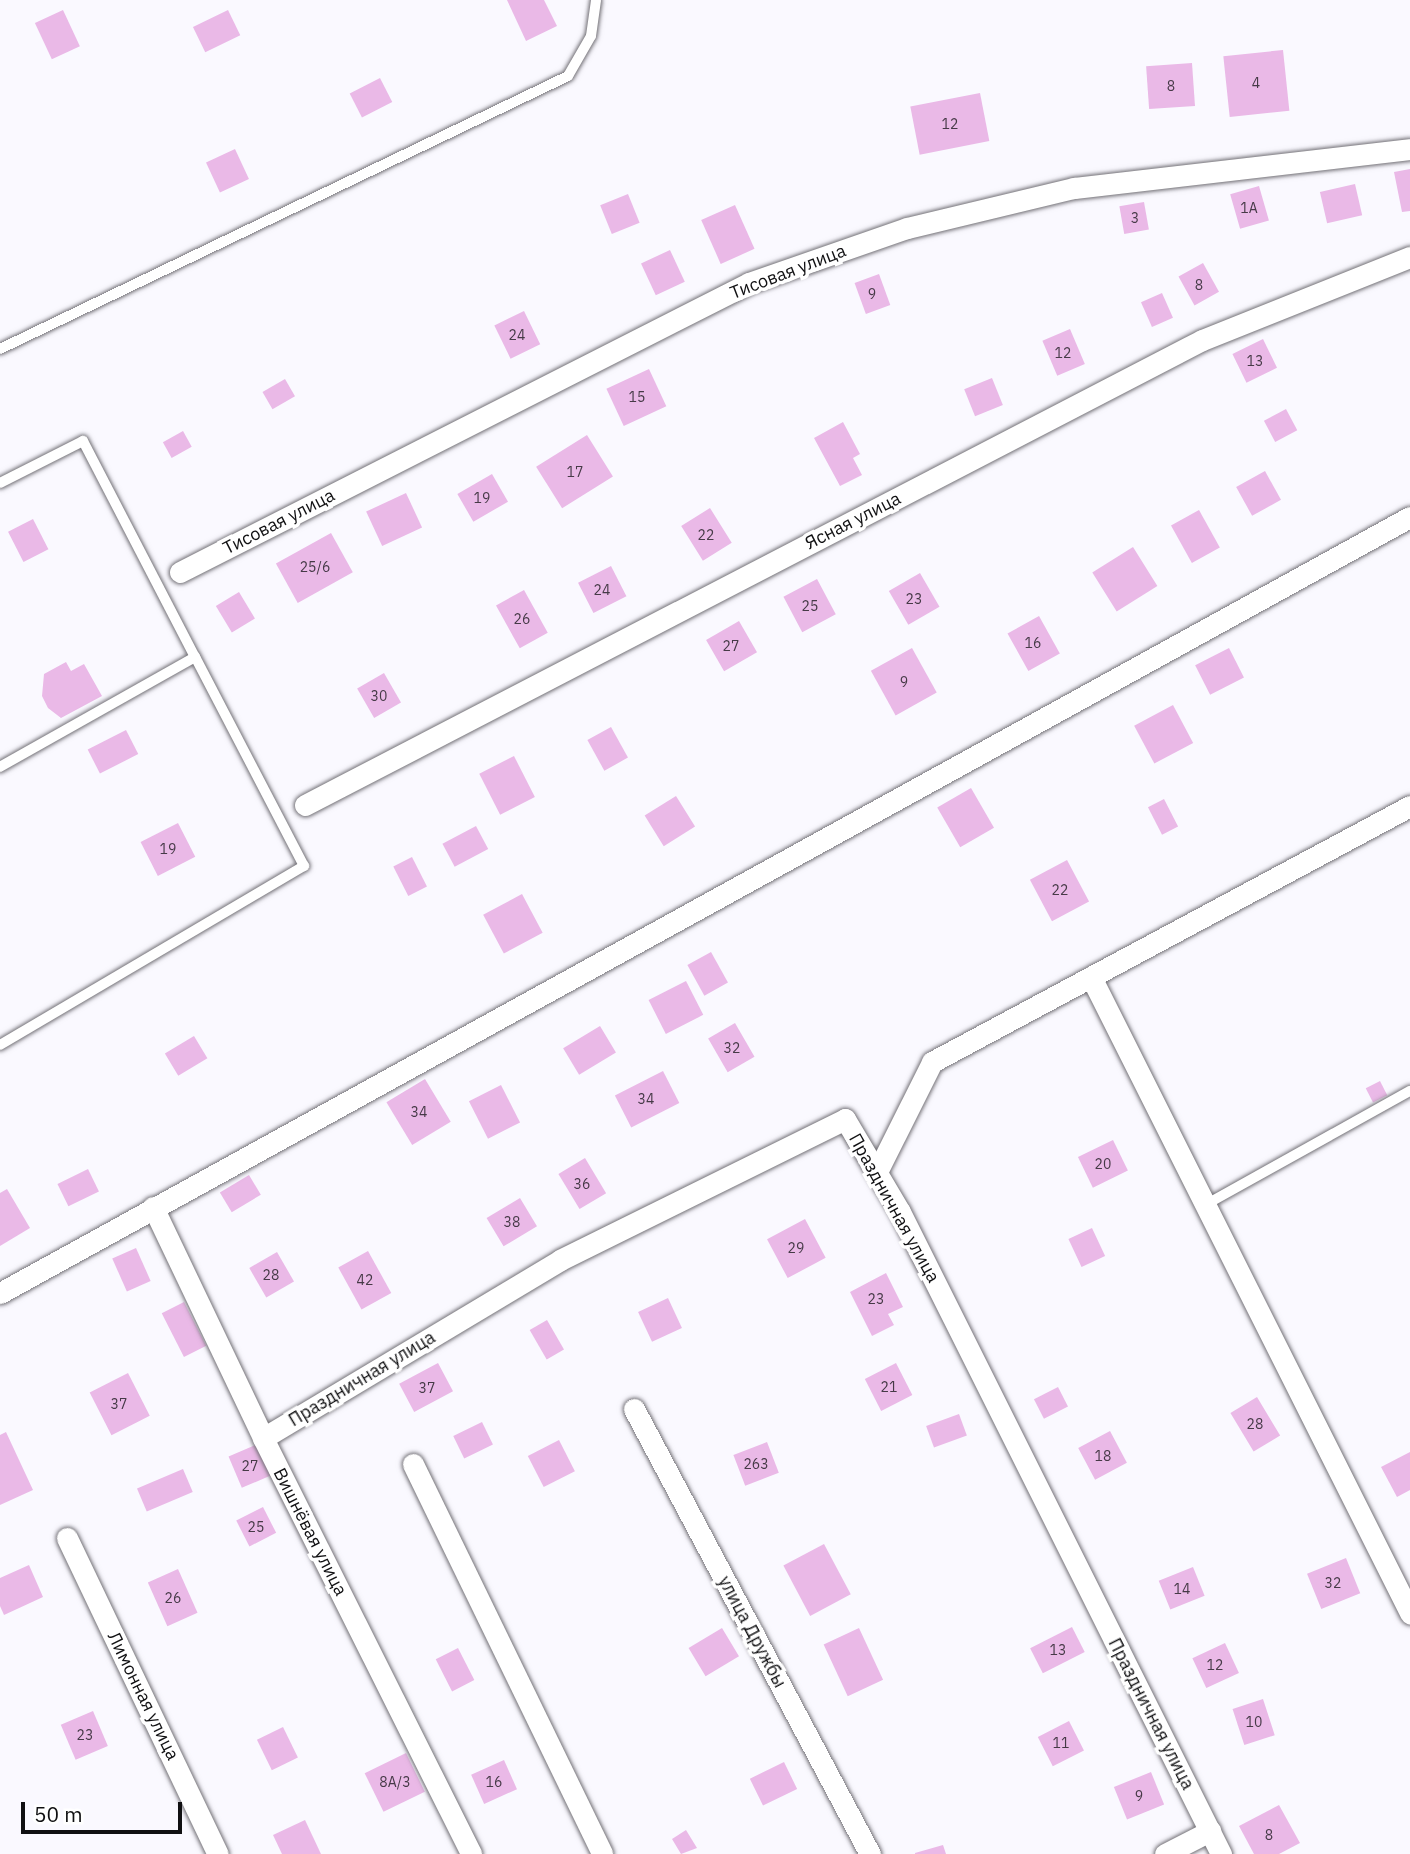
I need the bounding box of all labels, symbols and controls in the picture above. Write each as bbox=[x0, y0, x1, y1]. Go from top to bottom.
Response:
house number: 4 bbox=[1252, 75, 1260, 91]
house number: 8 bbox=[1167, 78, 1175, 94]
house number: 12 bbox=[942, 116, 958, 132]
house number: 1А bbox=[1240, 200, 1258, 216]
house number: 3 bbox=[1131, 210, 1139, 226]
street label: Тисовая улица bbox=[727, 240, 849, 304]
house number: 8 bbox=[1195, 277, 1203, 293]
house number: 9 bbox=[868, 286, 876, 302]
house number: 24 bbox=[509, 327, 525, 343]
house number: 12 bbox=[1055, 345, 1071, 361]
house number: 13 bbox=[1247, 353, 1263, 369]
house number: 15 bbox=[629, 389, 645, 405]
house number: 17 bbox=[567, 464, 583, 480]
street label: Тисовая улица bbox=[220, 485, 338, 559]
street label: Ясная улица bbox=[802, 488, 904, 554]
house number: 19 bbox=[474, 490, 490, 506]
house number: 22 bbox=[698, 527, 714, 543]
house number: 25/6 bbox=[300, 559, 330, 575]
house number: 24 bbox=[594, 582, 610, 598]
house number: 23 bbox=[906, 591, 922, 607]
house number: 25 bbox=[802, 598, 818, 614]
house number: 26 bbox=[514, 611, 530, 627]
house number: 16 bbox=[1025, 635, 1041, 651]
house number: 27 bbox=[723, 638, 739, 654]
house number: 9 bbox=[900, 674, 908, 690]
house number: 30 bbox=[371, 688, 387, 704]
house number: 19 bbox=[160, 841, 176, 857]
house number: 22 bbox=[1052, 882, 1068, 898]
house number: 32 bbox=[724, 1040, 740, 1056]
house number: 34 bbox=[638, 1091, 654, 1107]
house number: 34 bbox=[411, 1104, 427, 1120]
street label: Праздничная улица bbox=[844, 1130, 944, 1286]
house number: 20 bbox=[1095, 1156, 1111, 1172]
house number: 36 bbox=[574, 1176, 590, 1192]
house number: 38 bbox=[504, 1214, 520, 1230]
house number: 29 bbox=[788, 1240, 804, 1256]
house number: 28 bbox=[263, 1267, 279, 1283]
house number: 42 bbox=[357, 1272, 373, 1288]
house number: 23 bbox=[868, 1291, 884, 1307]
street label: Праздничная улица bbox=[285, 1327, 439, 1431]
house number: 21 bbox=[881, 1379, 897, 1395]
house number: 37 bbox=[419, 1380, 435, 1396]
house number: 37 bbox=[111, 1396, 127, 1412]
house number: 28 bbox=[1247, 1416, 1263, 1432]
house number: 18 bbox=[1095, 1448, 1111, 1464]
house number: 263 bbox=[743, 1456, 769, 1472]
house number: 27 bbox=[242, 1458, 258, 1474]
street label: Вишнёвая улица bbox=[268, 1465, 352, 1599]
house number: 25 bbox=[248, 1519, 264, 1535]
street label: улица Дружбы bbox=[713, 1572, 791, 1692]
house number: 32 bbox=[1325, 1575, 1341, 1591]
house number: 14 bbox=[1174, 1581, 1190, 1597]
house number: 26 bbox=[165, 1590, 181, 1606]
street label: Лимонная улица bbox=[103, 1628, 183, 1764]
street label: Праздничная улица bbox=[1103, 1635, 1199, 1793]
house number: 13 bbox=[1050, 1642, 1066, 1658]
house number: 12 bbox=[1207, 1657, 1223, 1673]
house number: 10 bbox=[1246, 1714, 1262, 1730]
house number: 23 bbox=[77, 1727, 93, 1743]
house number: 11 bbox=[1053, 1735, 1069, 1751]
house number: 8А/3 bbox=[379, 1774, 411, 1790]
house number: 16 bbox=[486, 1774, 502, 1790]
scale bar bbox=[24, 1787, 186, 1831]
house number: 9 bbox=[1135, 1788, 1143, 1804]
text: 50 m bbox=[34, 1800, 83, 1828]
house number: 8 bbox=[1265, 1827, 1273, 1843]

